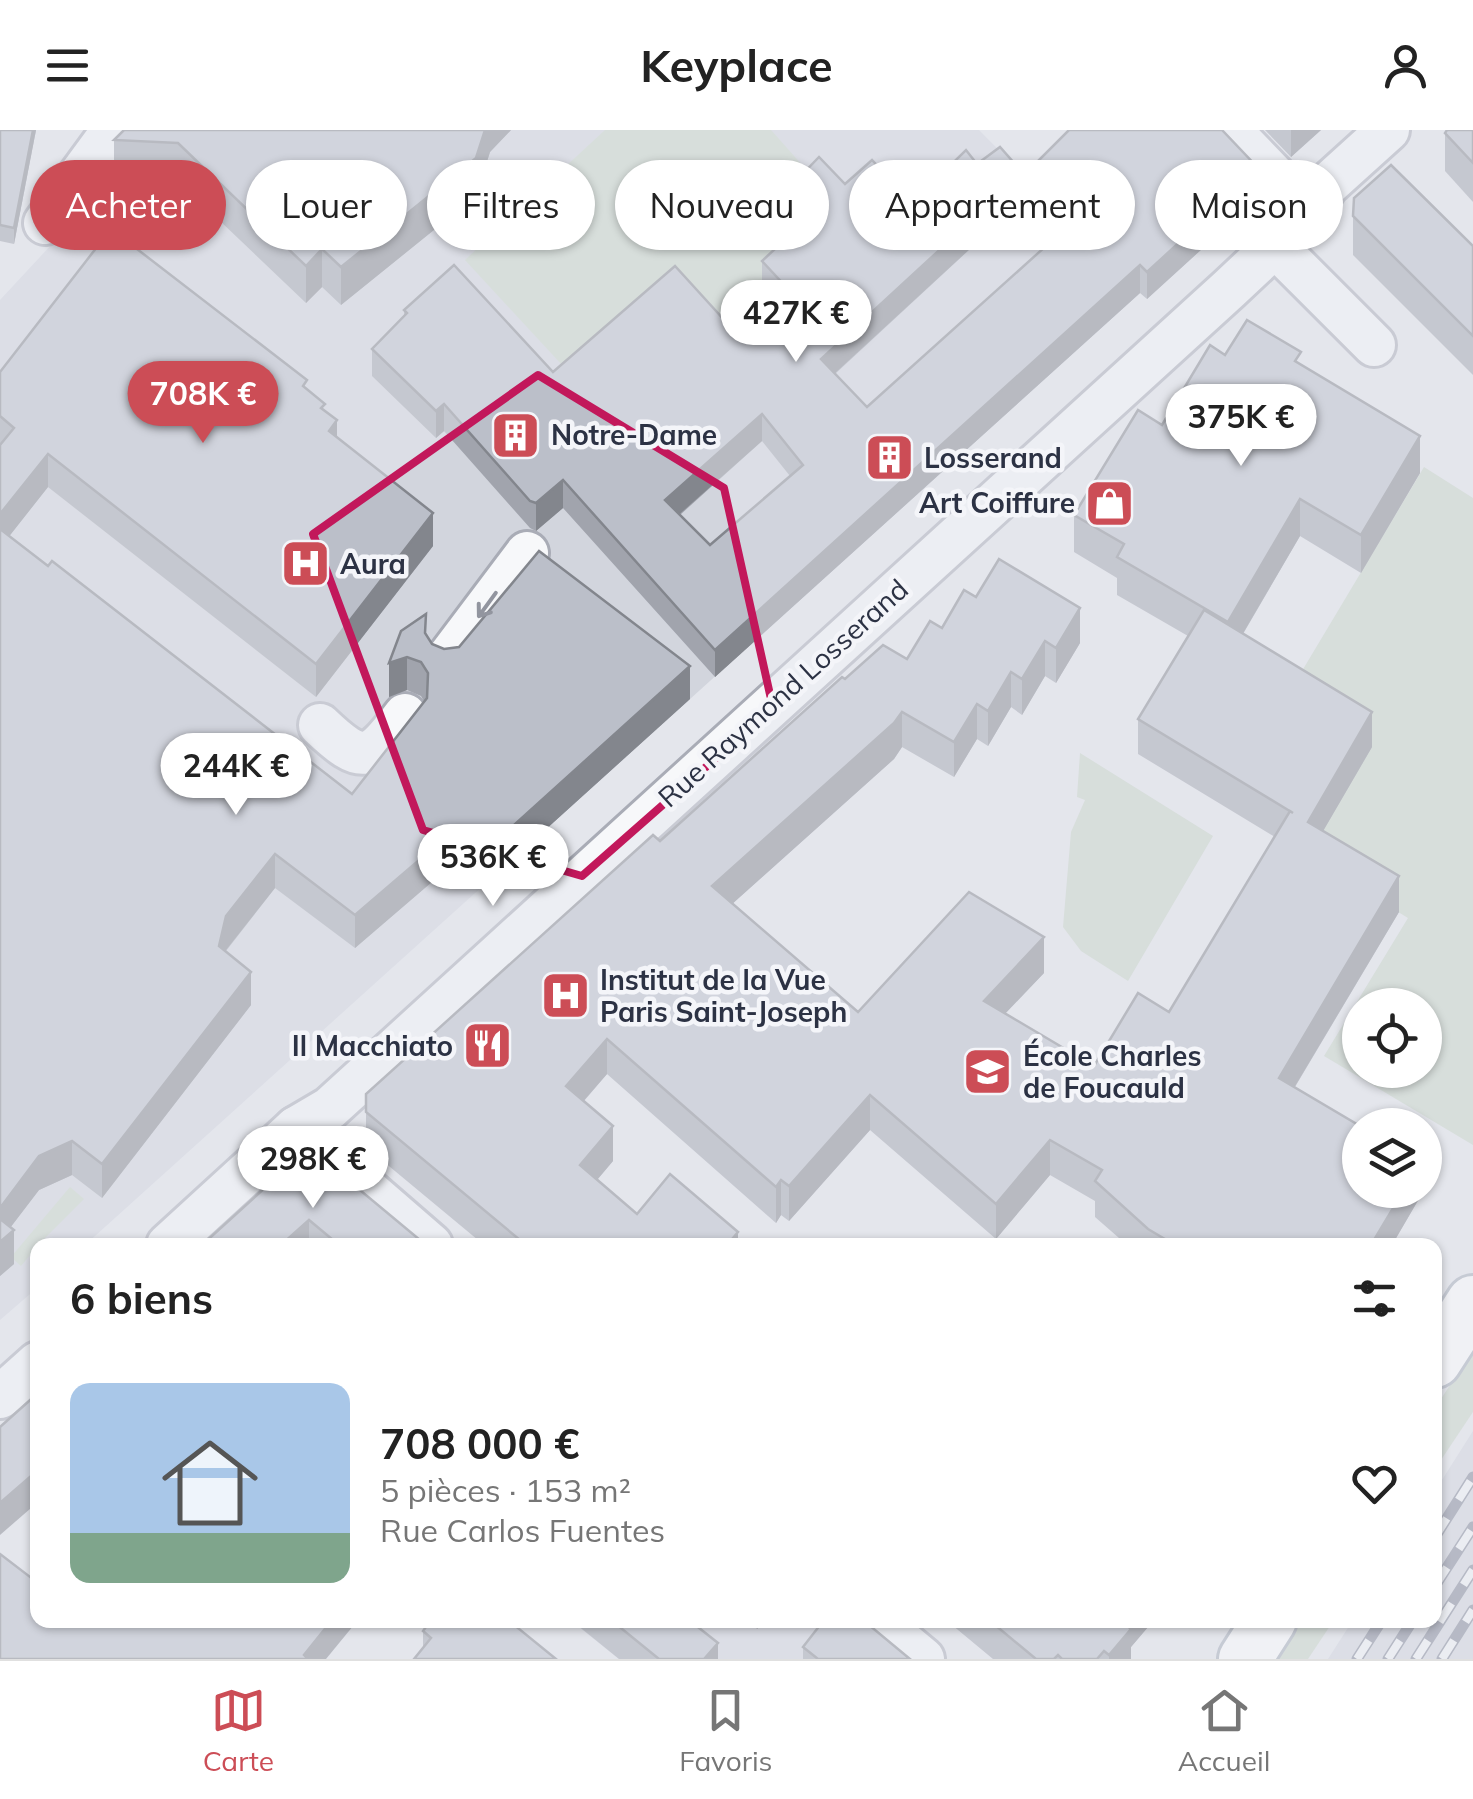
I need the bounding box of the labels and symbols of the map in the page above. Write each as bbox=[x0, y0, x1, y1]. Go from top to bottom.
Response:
pin: 427K € bbox=[715, 280, 877, 365]
pin: 708K € bbox=[122, 361, 284, 446]
pin: 375K € bbox=[1160, 384, 1322, 469]
building icon: Notre-Dame bbox=[490, 409, 542, 461]
place label: Notre-Dame bbox=[551, 417, 717, 452]
building icon: Losserand bbox=[863, 432, 915, 484]
place label: Losserand bbox=[924, 440, 1062, 475]
shop icon: Art Coiffure bbox=[1084, 477, 1136, 529]
place label: Art Coiffure bbox=[919, 485, 1075, 520]
hospital icon: Aura bbox=[279, 538, 331, 590]
place label: Aura bbox=[340, 546, 406, 581]
street label: Rue Raymond Losserand bbox=[651, 571, 915, 814]
one-way arrow bbox=[477, 591, 498, 618]
pin: 244K € bbox=[155, 733, 317, 818]
pin: 536K € bbox=[412, 824, 574, 909]
place label: Institut de la Vue Paris Saint-Joseph bbox=[600, 962, 847, 1029]
hospital icon: Institut de la Vue Paris Saint-Joseph bbox=[539, 970, 591, 1022]
restaurant icon: Il Macchiato bbox=[462, 1020, 514, 1072]
place label: Il Macchiato bbox=[292, 1028, 453, 1063]
place label: École Charles de Foucauld bbox=[1023, 1038, 1201, 1105]
school or university icon: École Charles de Foucauld bbox=[962, 1046, 1014, 1098]
pin: 298K € bbox=[232, 1126, 394, 1211]

